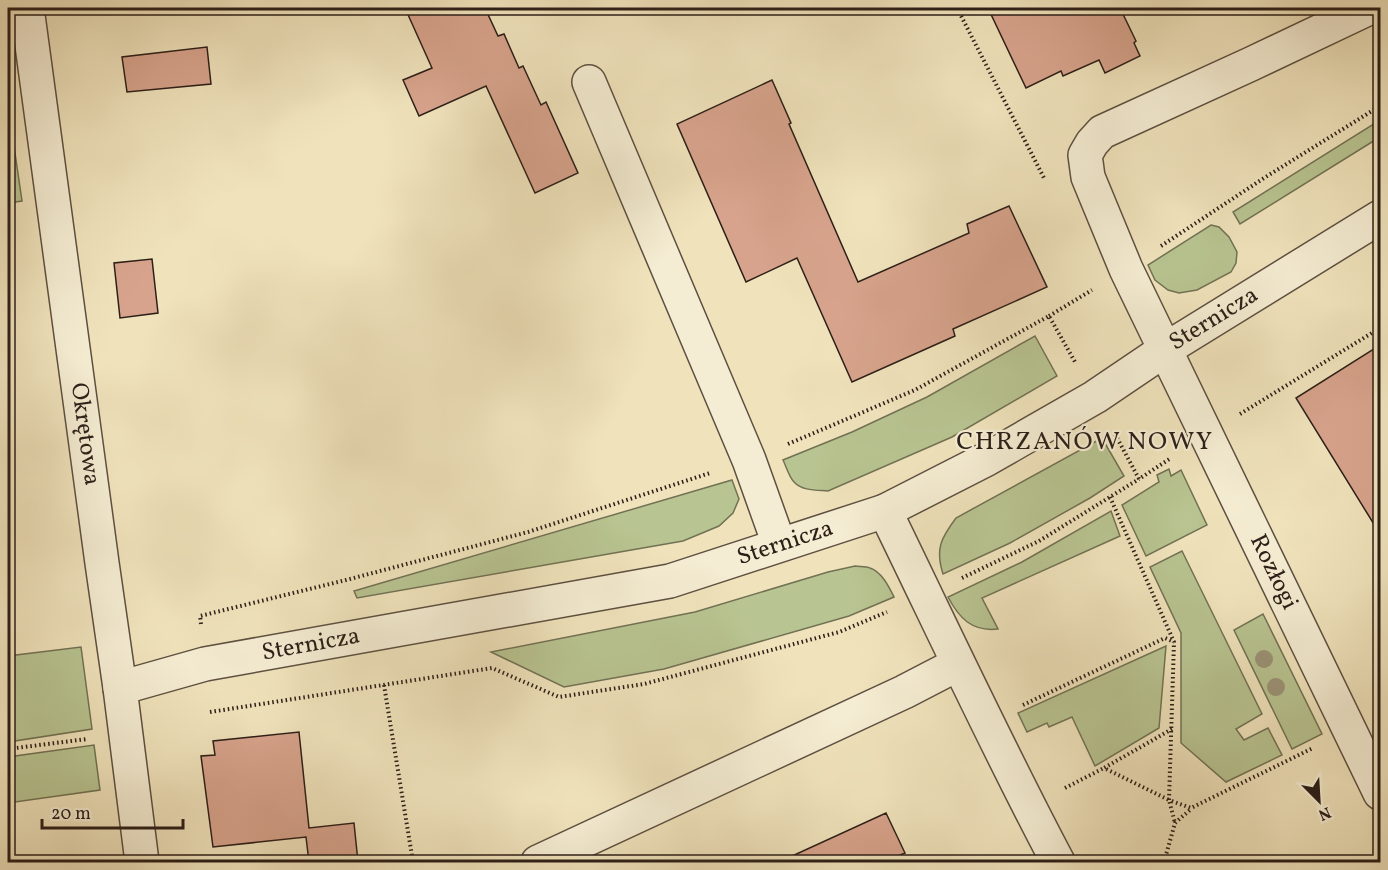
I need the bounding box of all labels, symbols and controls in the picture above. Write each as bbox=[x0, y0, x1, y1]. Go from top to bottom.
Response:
street label: Sternicza bbox=[1163, 279, 1265, 360]
street label: Okrętowa bbox=[61, 381, 108, 488]
district label: CHRZANÓW NOWY bbox=[956, 424, 1214, 460]
street label: Sternicza bbox=[733, 512, 838, 575]
street label: Rozłogi bbox=[1240, 529, 1306, 616]
street label: Sternicza bbox=[259, 620, 363, 671]
north arrow bbox=[1289, 771, 1349, 831]
scale bar bbox=[42, 792, 183, 830]
text: N bbox=[1314, 800, 1334, 825]
text: 20 m bbox=[51, 802, 91, 827]

